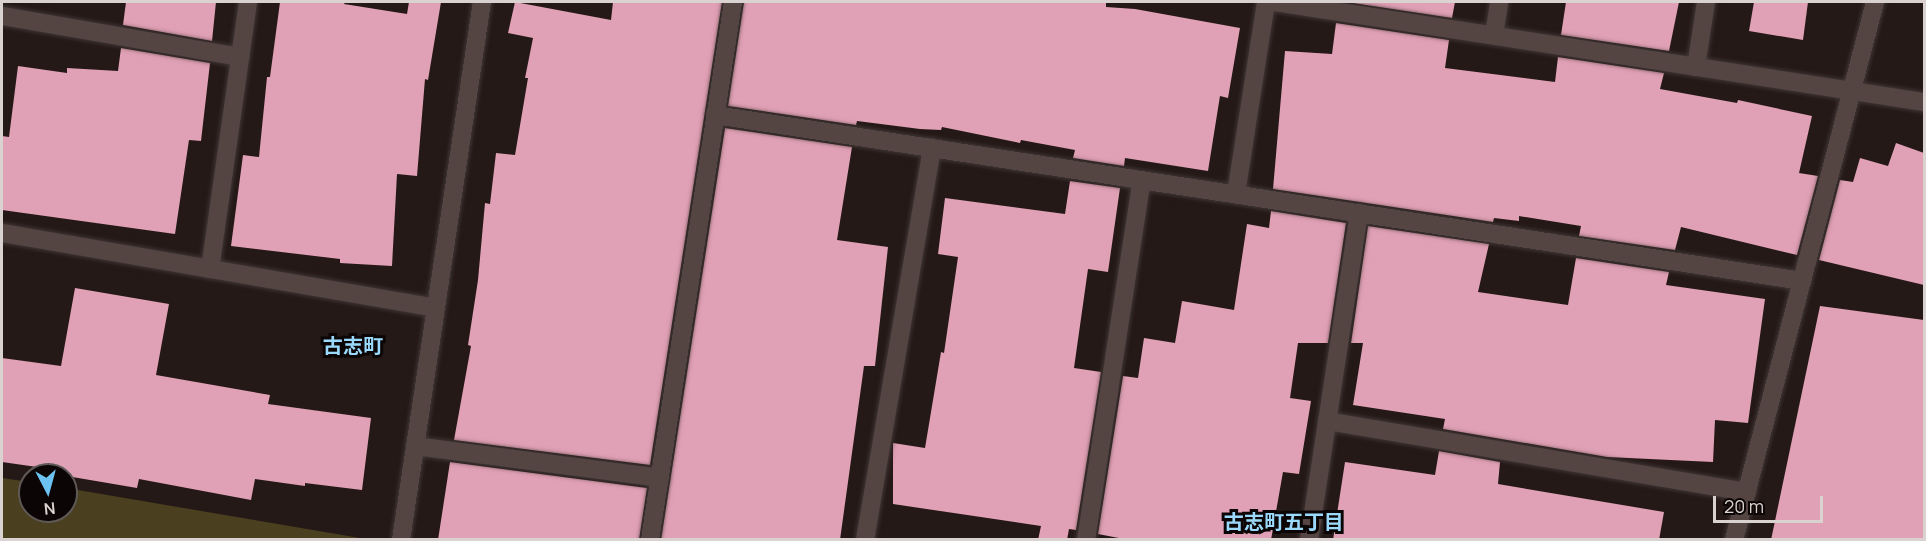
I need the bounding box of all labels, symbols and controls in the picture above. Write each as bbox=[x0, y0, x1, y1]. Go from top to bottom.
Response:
district label: 古志町 bbox=[323, 333, 383, 357]
north arrow bbox=[18, 463, 78, 523]
scale bar bbox=[1716, 484, 1826, 522]
text: 20 m bbox=[1724, 494, 1764, 518]
text: N bbox=[43, 497, 57, 520]
district label: 古志町五丁目 bbox=[1224, 509, 1344, 533]

